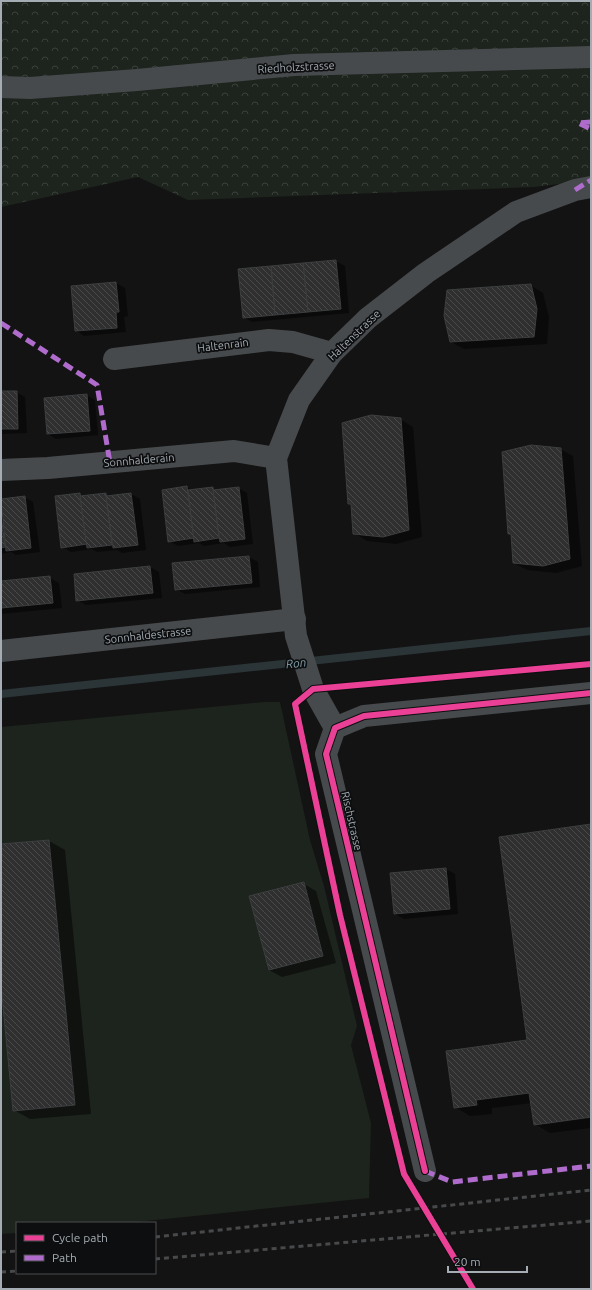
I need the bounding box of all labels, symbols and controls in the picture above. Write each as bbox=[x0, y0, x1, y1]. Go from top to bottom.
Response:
street label: Riedholzstrasse bbox=[257, 59, 335, 75]
street label: Haltenstrasse bbox=[326, 307, 382, 363]
street label: Haltenrain bbox=[197, 336, 249, 354]
street label: Sonnhalderain bbox=[103, 451, 175, 469]
street label: Sonnhaldestrasse bbox=[104, 625, 192, 645]
water label: Ron bbox=[285, 655, 307, 671]
street label: Rischstrasse bbox=[339, 790, 365, 852]
legend bbox=[16, 1222, 156, 1274]
text: Cycle path bbox=[52, 1231, 108, 1244]
scale bar bbox=[448, 1248, 527, 1274]
text: Path bbox=[52, 1251, 77, 1264]
text: 20 m bbox=[454, 1255, 481, 1268]

